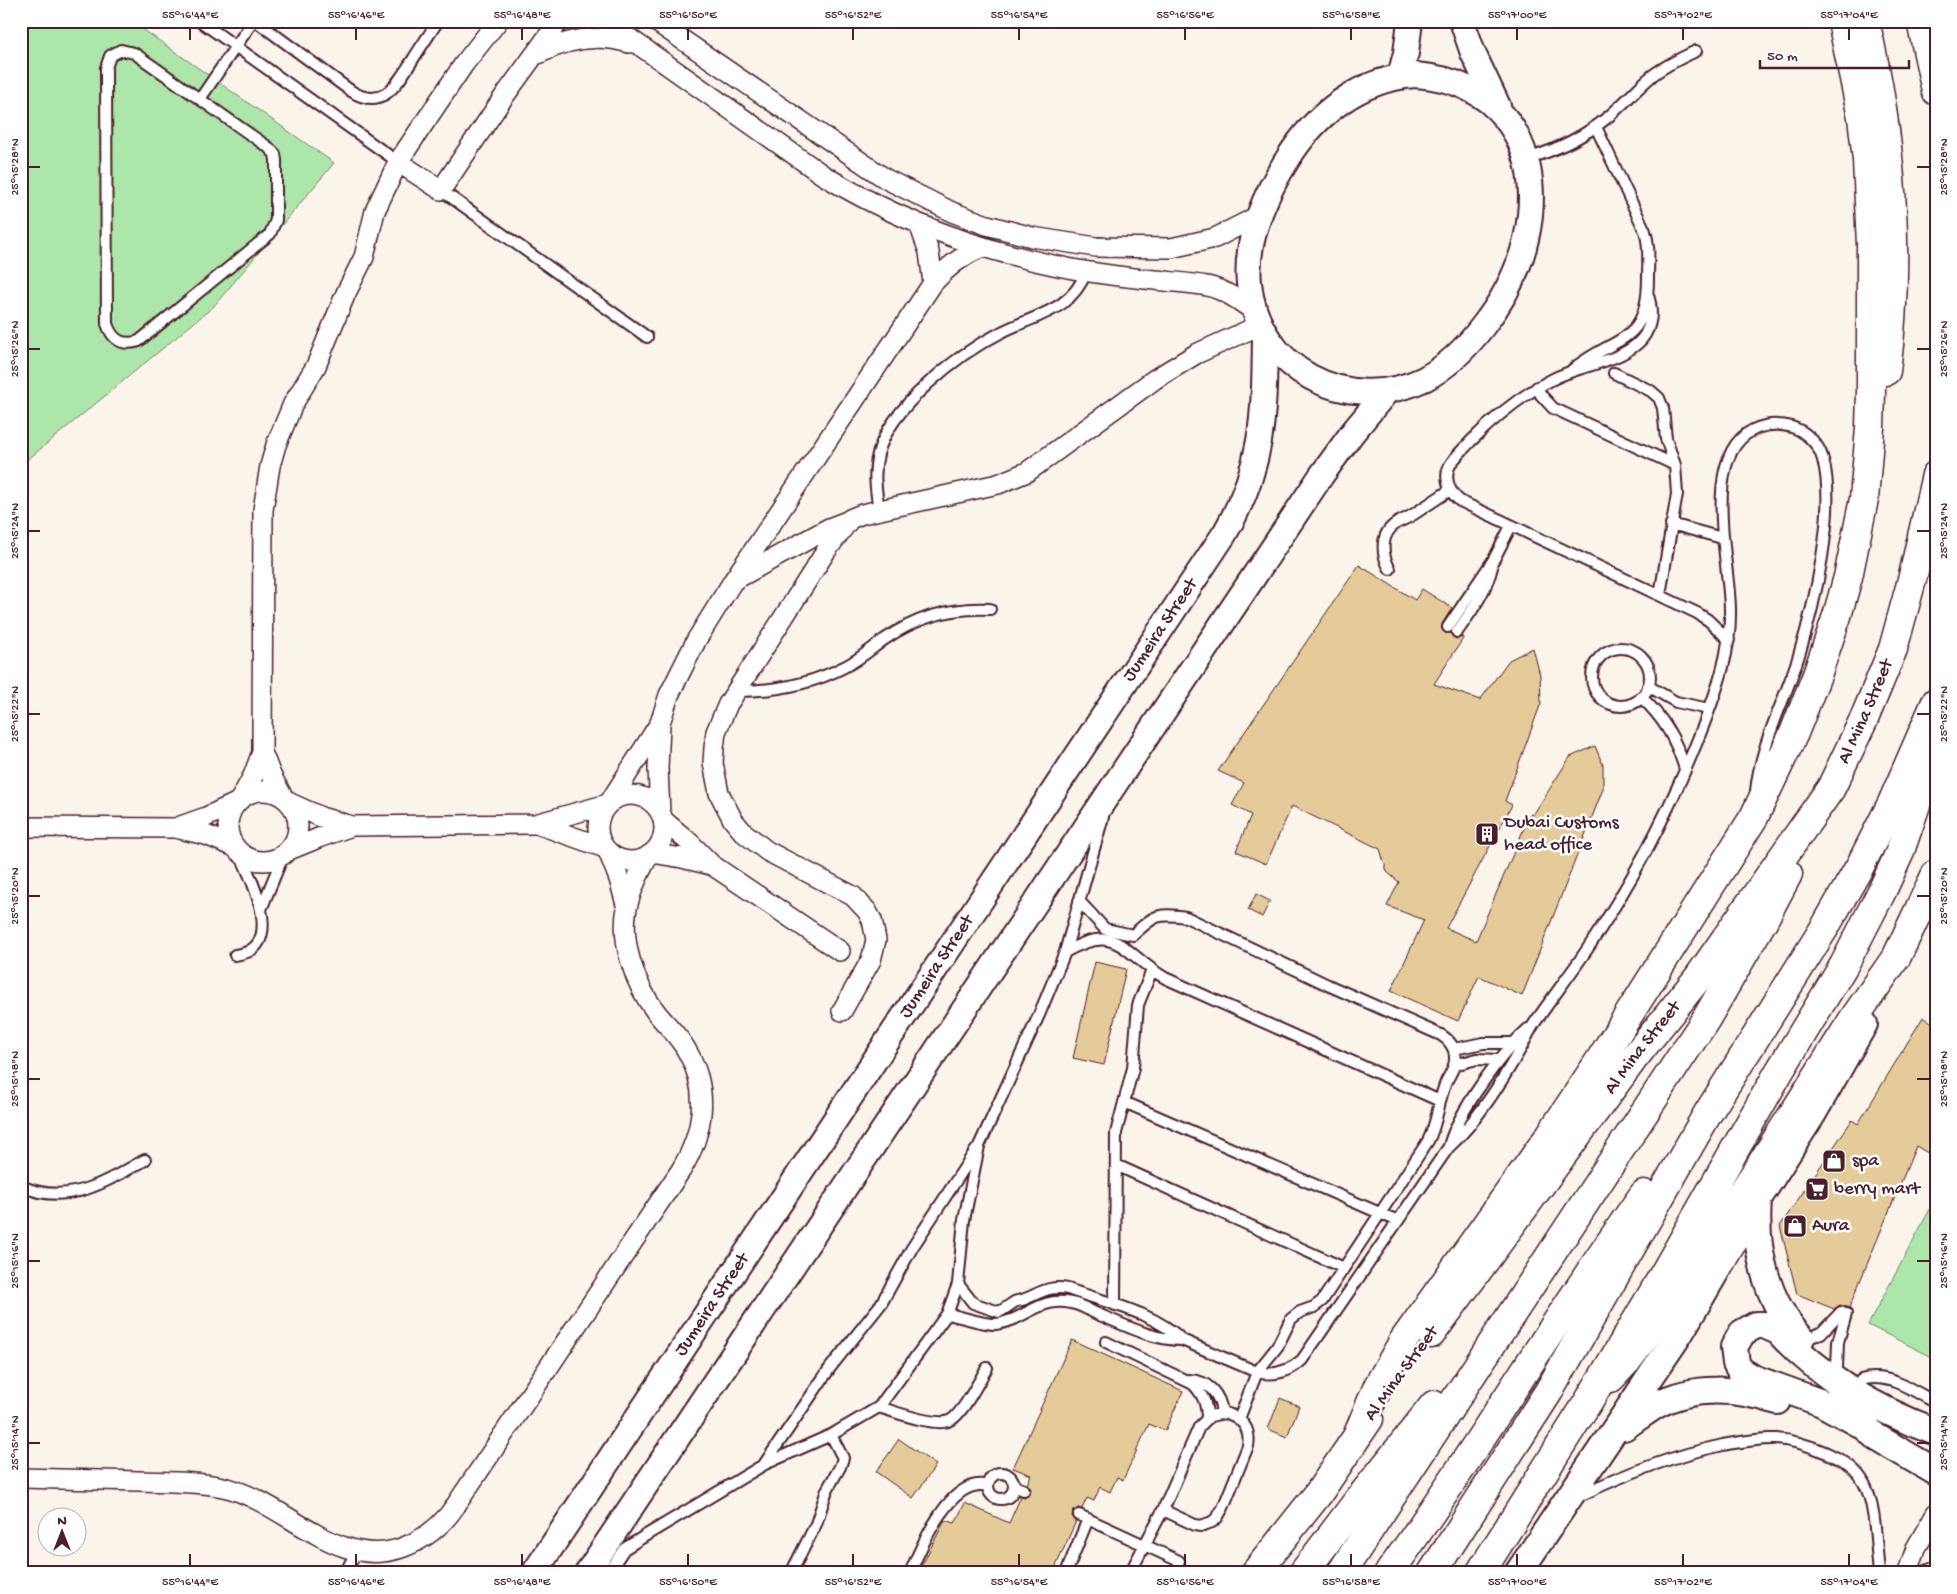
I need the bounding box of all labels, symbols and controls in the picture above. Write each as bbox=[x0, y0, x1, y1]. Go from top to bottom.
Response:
text: 55°16'44"E bbox=[162, 9, 218, 23]
text: 55°16'46"E bbox=[328, 9, 385, 23]
text: 55°16'48"E bbox=[494, 9, 551, 23]
text: 55°16'50"E bbox=[659, 9, 717, 23]
text: 55°16'52"E bbox=[825, 9, 882, 23]
text: 55°16'54"E bbox=[991, 9, 1048, 23]
text: 55°16'56"E bbox=[1157, 9, 1214, 23]
text: 55°16'58"E bbox=[1322, 9, 1380, 23]
text: 55°17'00"E bbox=[1488, 9, 1547, 23]
text: 55°17'02"E bbox=[1654, 9, 1712, 23]
text: 55°17'04"E bbox=[1820, 9, 1878, 23]
scale bar bbox=[1760, 38, 1908, 70]
text: 50 m bbox=[1767, 48, 1798, 66]
text: 25°15'28"N bbox=[9, 138, 23, 196]
text: 25°15'28"N bbox=[1938, 138, 1952, 196]
text: 25°15'26"N bbox=[9, 321, 23, 377]
text: 25°15'26"N bbox=[1938, 321, 1952, 377]
text: 25°15'24"N bbox=[9, 503, 23, 559]
text: 25°15'24"N bbox=[1938, 503, 1952, 559]
street label: Jumeira Street bbox=[1118, 572, 1204, 686]
street label: Al Mina Street bbox=[1833, 654, 1900, 768]
text: 25°15'22"N bbox=[9, 686, 23, 742]
text: 25°15'22"N bbox=[1938, 686, 1952, 742]
place label: Dubai Customs head office bbox=[1502, 812, 1620, 857]
building icon: Dubai Customs head office bbox=[1474, 821, 1500, 847]
text: 25°15'20"N bbox=[9, 867, 23, 925]
text: 25°15'20"N bbox=[1938, 867, 1952, 925]
street label: Jumeira Street bbox=[894, 909, 981, 1023]
street label: Al Mina Street bbox=[1599, 995, 1688, 1099]
text: 25°15'18"N bbox=[9, 1051, 23, 1107]
text: 25°15'18"N bbox=[1938, 1051, 1952, 1107]
shop icon: spa bbox=[1821, 1148, 1847, 1174]
place label: spa bbox=[1852, 1150, 1880, 1173]
supermarket icon: berry mart bbox=[1804, 1176, 1830, 1202]
place label: berry mart bbox=[1834, 1178, 1922, 1201]
shop icon: Aura bbox=[1782, 1213, 1808, 1239]
place label: Aura bbox=[1812, 1215, 1851, 1238]
text: 25°15'16"N bbox=[9, 1233, 23, 1289]
text: 25°15'16"N bbox=[1938, 1233, 1952, 1289]
street label: Jumeira Street bbox=[670, 1247, 756, 1361]
street label: Al Mina Street bbox=[1360, 1320, 1446, 1426]
text: 25°15'14"N bbox=[9, 1415, 23, 1471]
text: 25°15'14"N bbox=[1938, 1415, 1952, 1471]
north arrow bbox=[38, 1506, 88, 1556]
text: N bbox=[57, 1513, 67, 1530]
text: 55°16'44"E bbox=[162, 1576, 218, 1590]
text: 55°16'46"E bbox=[328, 1576, 385, 1590]
text: 55°16'48"E bbox=[494, 1576, 551, 1590]
text: 55°16'50"E bbox=[659, 1576, 717, 1590]
text: 55°16'52"E bbox=[825, 1576, 882, 1590]
text: 55°16'54"E bbox=[991, 1576, 1048, 1590]
text: 55°16'56"E bbox=[1157, 1576, 1214, 1590]
text: 55°16'58"E bbox=[1322, 1576, 1380, 1590]
text: 55°17'00"E bbox=[1488, 1576, 1547, 1590]
text: 55°17'02"E bbox=[1654, 1576, 1712, 1590]
text: 55°17'04"E bbox=[1820, 1576, 1878, 1590]

